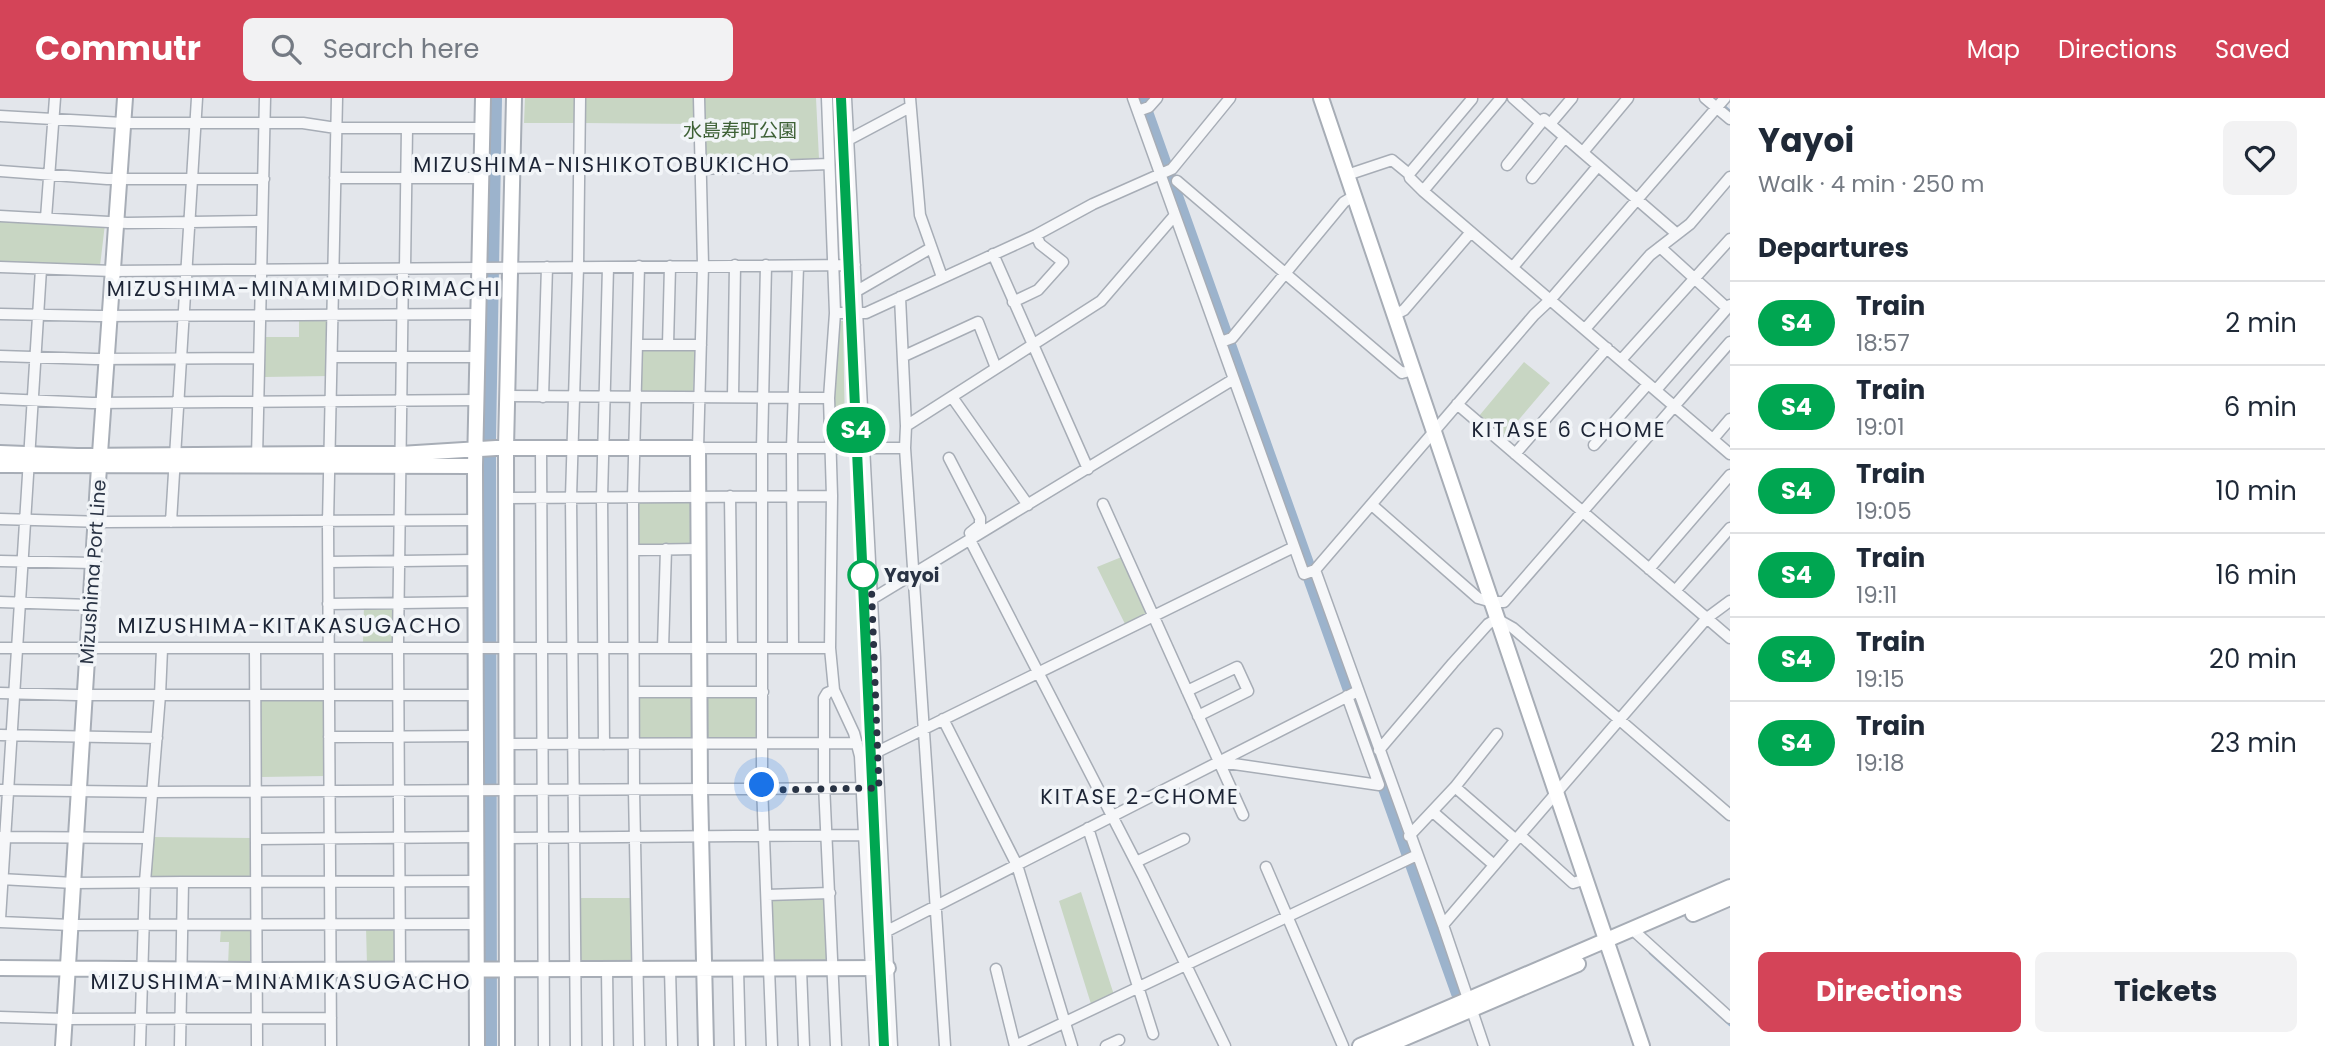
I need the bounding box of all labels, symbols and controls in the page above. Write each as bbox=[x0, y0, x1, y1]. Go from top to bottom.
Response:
search box bbox=[243, 18, 733, 81]
text: Commutr bbox=[35, 25, 201, 72]
icon: search bbox=[267, 30, 305, 68]
text: Search here bbox=[323, 31, 479, 67]
text: Map bbox=[1967, 33, 2020, 66]
text: Directions bbox=[2058, 33, 2177, 66]
text: Saved bbox=[2215, 33, 2290, 66]
park label: 水島寿町公園 bbox=[683, 117, 797, 144]
text: Yayoi bbox=[1758, 117, 1854, 164]
button: heart bbox=[2223, 121, 2297, 195]
district label: MIZUSHIMA-NISHIKOTOBUKICHO bbox=[413, 150, 791, 179]
text: Walk · 4 min · 250 m bbox=[1758, 168, 1984, 200]
text: Departures bbox=[1758, 230, 1909, 266]
district label: MIZUSHIMA-MINAMIMIDORIMACHI bbox=[107, 274, 501, 303]
text: Train bbox=[1856, 288, 1925, 324]
text: 2 min bbox=[2225, 305, 2297, 341]
text: S4 bbox=[1781, 306, 1812, 339]
text: 18:57 bbox=[1856, 327, 1910, 359]
text: Train bbox=[1856, 372, 1925, 408]
text: 6 min bbox=[2224, 389, 2297, 425]
text: S4 bbox=[1781, 390, 1812, 423]
line badge: S4 bbox=[824, 407, 888, 453]
text: 19:01 bbox=[1856, 411, 1905, 443]
text: S4 bbox=[840, 413, 872, 446]
district label: KITASE 6 CHOME bbox=[1471, 415, 1667, 444]
text: Train bbox=[1856, 456, 1925, 492]
text: 10 min bbox=[2216, 473, 2297, 509]
text: S4 bbox=[1781, 474, 1812, 507]
street label: Mizushima Port Line bbox=[73, 479, 113, 665]
text: 19:05 bbox=[1856, 495, 1912, 527]
text: Train bbox=[1856, 540, 1925, 576]
text: 16 min bbox=[2215, 557, 2297, 593]
text: S4 bbox=[1781, 558, 1812, 591]
marker: Yayoi bbox=[848, 560, 878, 590]
place label: Yayoi bbox=[884, 562, 939, 589]
text: 19:11 bbox=[1856, 579, 1897, 611]
district label: MIZUSHIMA-KITAKASUGACHO bbox=[118, 611, 462, 640]
text: Train bbox=[1856, 624, 1925, 660]
text: 20 min bbox=[2209, 641, 2297, 677]
text: S4 bbox=[1781, 642, 1812, 675]
text: 19:15 bbox=[1856, 663, 1905, 695]
text: Train bbox=[1856, 708, 1925, 744]
text: 23 min bbox=[2210, 725, 2297, 761]
text: S4 bbox=[1781, 726, 1812, 759]
text: 19:18 bbox=[1856, 747, 1905, 779]
your location bbox=[744, 767, 779, 802]
district label: KITASE 2-CHOME bbox=[1040, 782, 1240, 811]
button: Directions bbox=[1758, 952, 2021, 1032]
button: Tickets bbox=[2035, 952, 2297, 1032]
district label: MIZUSHIMA-MINAMIKASUGACHO bbox=[90, 967, 472, 996]

